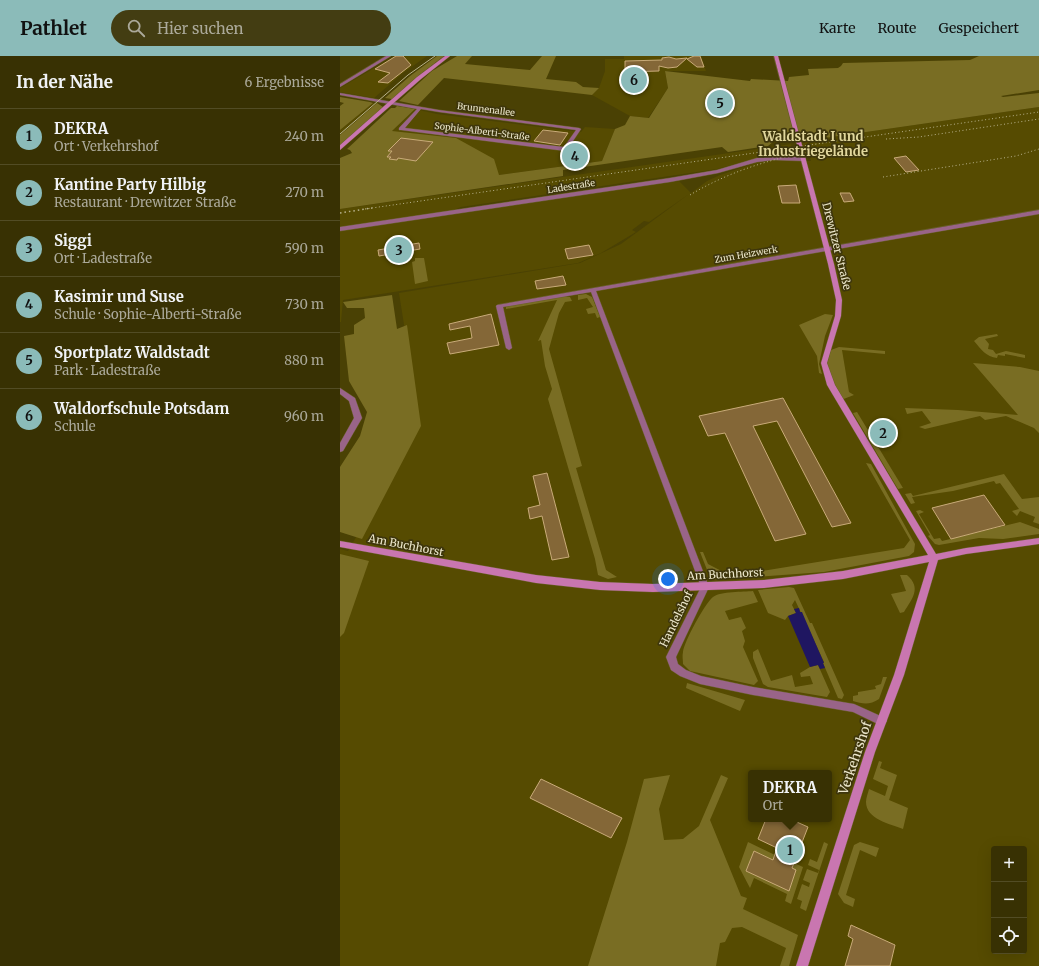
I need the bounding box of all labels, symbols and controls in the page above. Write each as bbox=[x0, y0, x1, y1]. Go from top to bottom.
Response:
search box bbox=[111, 10, 391, 46]
text: Pathlet bbox=[20, 16, 87, 40]
icon: search bbox=[125, 17, 147, 39]
text: Hier suchen bbox=[157, 19, 244, 38]
text: Karte bbox=[819, 19, 855, 37]
text: Route bbox=[877, 19, 916, 37]
text: Gespeichert bbox=[938, 19, 1019, 37]
pin: 6 bbox=[621, 65, 647, 95]
text: In der Nähe bbox=[16, 71, 113, 93]
text: 6 Ergebnisse bbox=[245, 74, 324, 91]
pin: 5 bbox=[707, 88, 733, 118]
street label: Brunnenallee bbox=[456, 100, 516, 118]
text: DEKRA bbox=[54, 119, 108, 138]
street label: Sophie-Alberti-Straße bbox=[434, 120, 531, 142]
text: 1 bbox=[26, 128, 32, 145]
text: 240 m bbox=[284, 128, 324, 145]
district label: Waldstadt I und Industriegelände bbox=[758, 128, 868, 160]
text: Ort · Verkehrshof bbox=[54, 138, 158, 155]
pin: 4 bbox=[562, 141, 588, 171]
text: Kantine Party Hilbig bbox=[54, 175, 206, 194]
street label: Ladestraße bbox=[546, 177, 596, 195]
text: 2 bbox=[25, 184, 33, 201]
text: 270 m bbox=[285, 184, 324, 201]
text: Restaurant · Drewitzer Straße bbox=[54, 194, 236, 211]
street label: Drewitzer Straße bbox=[819, 201, 855, 291]
text: Siggi bbox=[54, 231, 92, 250]
pin: 3 bbox=[386, 235, 412, 265]
text: 3 bbox=[25, 240, 33, 257]
text: 590 m bbox=[285, 240, 324, 257]
street label: Zum Heizwerk bbox=[714, 243, 779, 265]
text: Ort · Ladestraße bbox=[54, 250, 152, 267]
text: Kasimir und Suse bbox=[54, 287, 184, 306]
text: 4 bbox=[25, 296, 33, 313]
text: 730 m bbox=[285, 296, 324, 313]
text: Schule · Sophie-Alberti-Straße bbox=[54, 306, 242, 323]
text: Sportplatz Waldstadt bbox=[54, 343, 210, 362]
text: 5 bbox=[25, 352, 33, 369]
text: 880 m bbox=[284, 352, 324, 369]
text: Park · Ladestraße bbox=[54, 362, 161, 379]
text: Waldorfschule Potsdam bbox=[54, 399, 229, 418]
text: 6 bbox=[25, 408, 33, 425]
text: 960 m bbox=[284, 408, 324, 425]
text: Schule bbox=[54, 418, 96, 435]
pin: 2 bbox=[870, 418, 896, 448]
street label: Am Buchhorst bbox=[366, 531, 445, 559]
street label: Am Buchhorst bbox=[686, 565, 764, 583]
your location bbox=[658, 569, 678, 589]
street label: Handelshof bbox=[656, 588, 696, 649]
street label: Verkehrshof bbox=[834, 718, 876, 798]
popup bbox=[748, 770, 832, 822]
text: DEKRA bbox=[763, 778, 817, 797]
text: Ort bbox=[763, 797, 783, 814]
pin: 1 bbox=[777, 835, 803, 865]
map controls bbox=[991, 846, 1027, 954]
button: + bbox=[991, 846, 1027, 882]
button: − bbox=[991, 882, 1027, 918]
button: locate bbox=[991, 918, 1027, 954]

